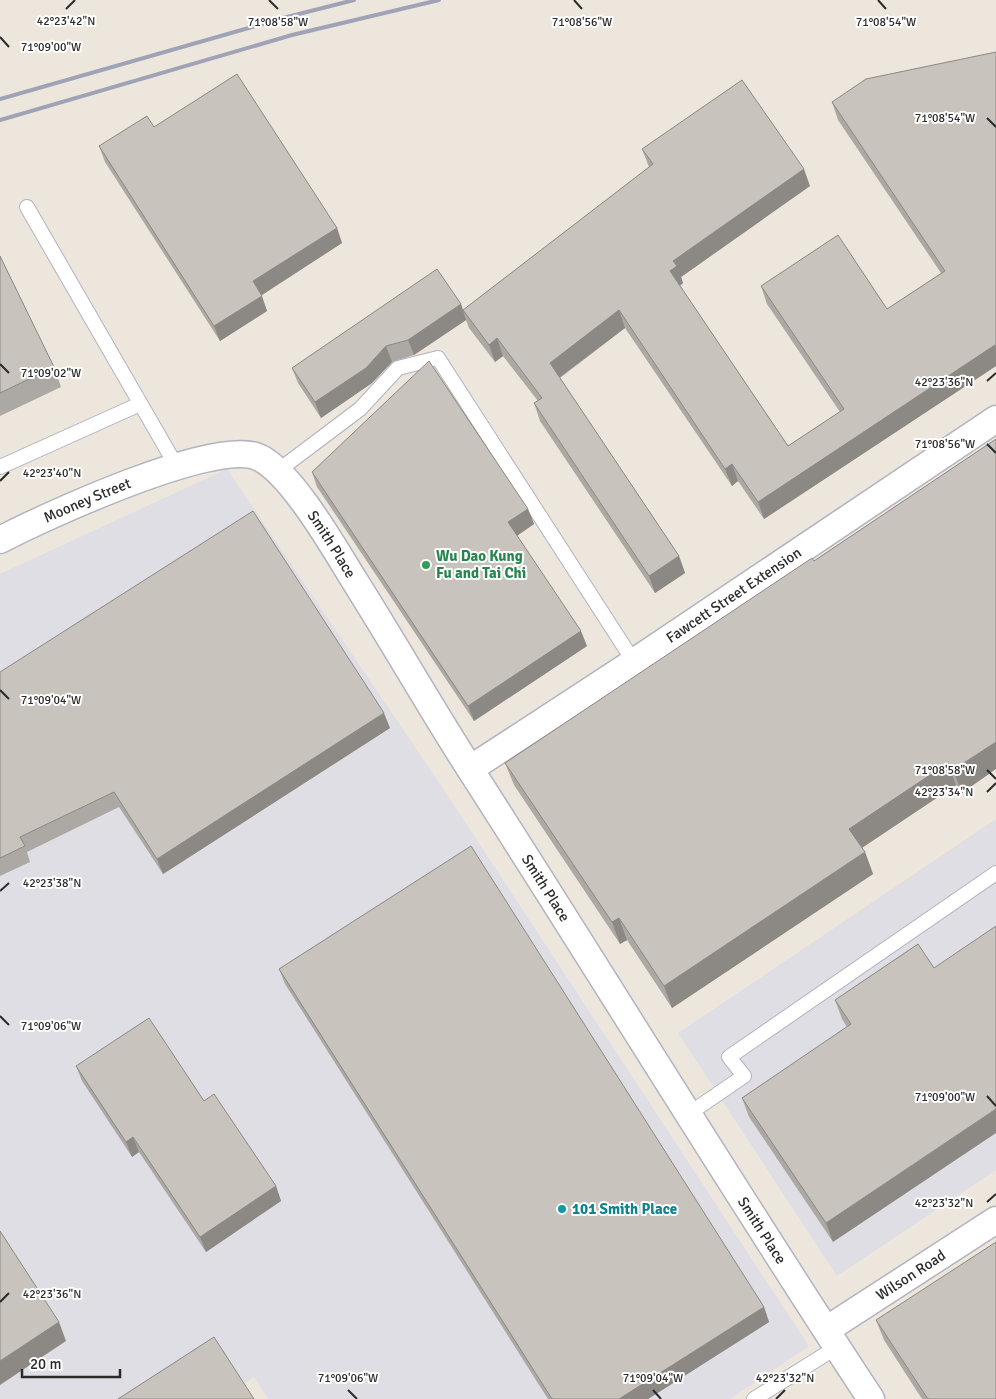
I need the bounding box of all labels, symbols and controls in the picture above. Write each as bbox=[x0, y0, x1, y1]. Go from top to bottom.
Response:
text: 42°23'42"N bbox=[37, 14, 95, 29]
text: 71°08'58"W bbox=[248, 15, 308, 30]
text: 71°08'56"W bbox=[552, 15, 612, 30]
text: 71°08'54"W bbox=[856, 15, 916, 30]
text: 71°09'00"W bbox=[21, 40, 81, 55]
text: 71°08'54"W bbox=[915, 111, 975, 126]
text: 71°09'02"W bbox=[21, 366, 81, 381]
text: 42°23'36"N bbox=[915, 375, 973, 390]
text: 71°08'56"W bbox=[915, 437, 975, 452]
text: 42°23'40"N bbox=[23, 466, 81, 481]
street label: Mooney Street bbox=[41, 474, 133, 527]
street label: Smith Place bbox=[304, 507, 360, 581]
street label: Fawcett Street Extension bbox=[663, 543, 805, 647]
place label: Wu Dao Kung Fu and Tai Chi bbox=[436, 547, 526, 582]
marker: Wu Dao Kung Fu and Tai Chi bbox=[420, 559, 432, 571]
text: 71°09'04"W bbox=[21, 693, 81, 708]
text: 71°08'58"W bbox=[915, 763, 975, 778]
text: 42°23'34"N bbox=[915, 785, 973, 800]
street label: Smith Place bbox=[518, 851, 574, 925]
text: 42°23'38"N bbox=[23, 876, 81, 891]
text: 71°09'06"W bbox=[21, 1019, 81, 1034]
text: 71°09'00"W bbox=[915, 1090, 975, 1105]
street label: Smith Place bbox=[734, 1194, 790, 1267]
text: 42°23'32"N bbox=[915, 1196, 973, 1211]
place label: 101 Smith Place bbox=[572, 1200, 677, 1218]
marker: 101 Smith Place bbox=[556, 1203, 568, 1215]
street label: Wilson Road bbox=[873, 1246, 949, 1304]
text: 42°23'36"N bbox=[23, 1287, 81, 1302]
scale bar bbox=[22, 1346, 120, 1378]
text: 20 m bbox=[30, 1355, 61, 1373]
text: 71°09'06"W bbox=[318, 1371, 378, 1386]
text: 71°09'04"W bbox=[623, 1371, 683, 1386]
text: 42°23'32"N bbox=[756, 1371, 814, 1386]

